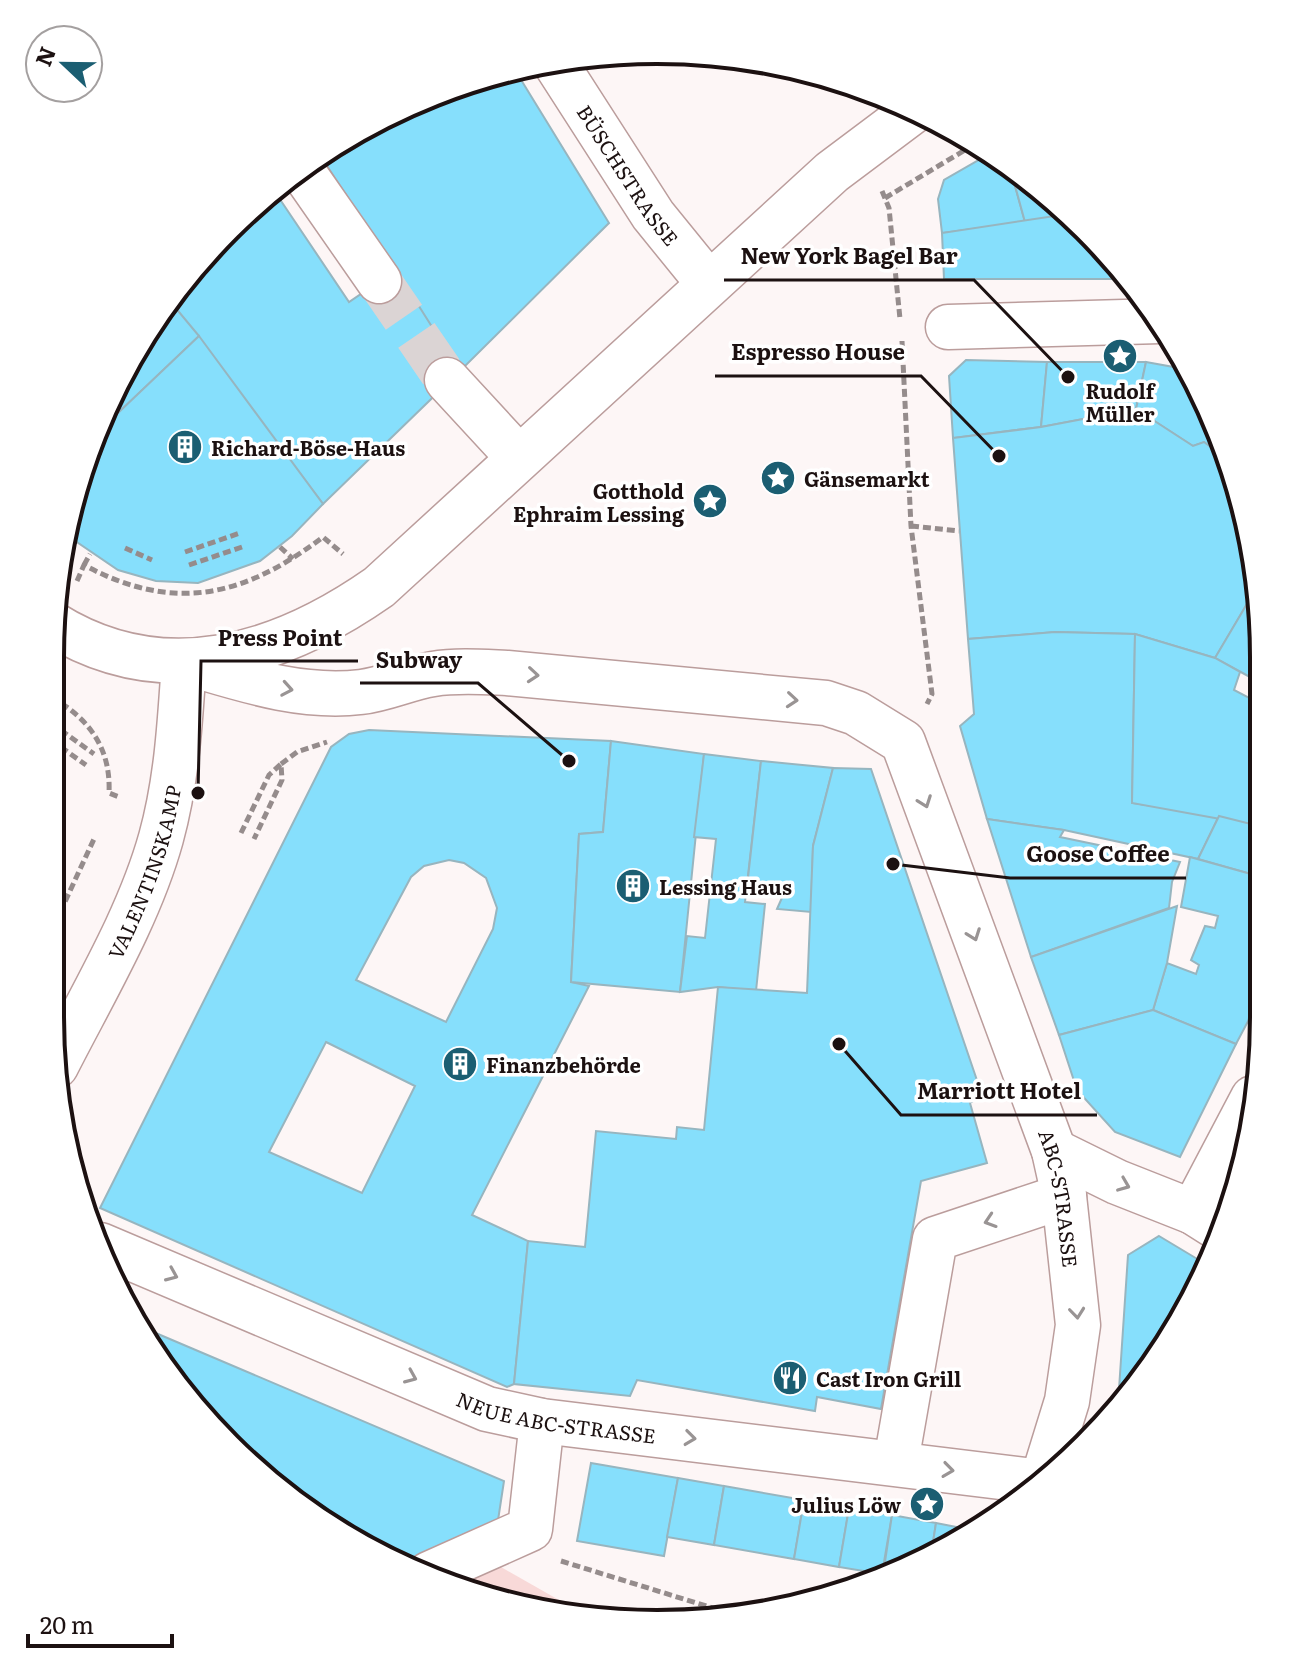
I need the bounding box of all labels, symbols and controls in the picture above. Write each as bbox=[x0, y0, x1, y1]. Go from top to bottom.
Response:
north arrow bbox=[24, 24, 104, 104]
text: N bbox=[25, 41, 63, 71]
street label: BÜSCHSTRASSE bbox=[571, 98, 687, 252]
callout: New York Bagel Bar bbox=[724, 234, 974, 280]
text: New York Bagel Bar bbox=[740, 238, 958, 271]
callout: Espresso House bbox=[715, 330, 921, 376]
text: Espresso House bbox=[731, 334, 905, 367]
place icon: Rudolf Müller bbox=[1101, 337, 1139, 375]
place label: Rudolf Müller bbox=[1085, 375, 1157, 428]
building icon: Richard-Böse-Haus bbox=[166, 428, 204, 466]
place label: Richard-Böse-Haus bbox=[211, 432, 405, 462]
place icon: Gänsemarkt bbox=[759, 459, 797, 497]
place label: Gänsemarkt bbox=[804, 463, 930, 493]
place label: Gotthold Ephraim Lessing bbox=[513, 475, 685, 528]
place icon: Gotthold Ephraim Lessing bbox=[691, 482, 729, 520]
callout: Press Point bbox=[201, 615, 358, 661]
text: Press Point bbox=[218, 620, 343, 653]
callout: Subway bbox=[360, 637, 478, 683]
text: Subway bbox=[376, 642, 463, 675]
one-way arrow bbox=[527, 666, 540, 683]
one-way arrow bbox=[280, 680, 293, 697]
one-way arrow bbox=[786, 691, 799, 708]
street label: VALENTINSKAMP bbox=[99, 783, 187, 964]
one-way arrow bbox=[916, 794, 932, 808]
callout: Goose Coffee bbox=[1010, 832, 1186, 878]
text: Goose Coffee bbox=[1026, 836, 1170, 869]
building icon: Lessing Haus bbox=[614, 867, 652, 905]
place label: Lessing Haus bbox=[659, 871, 792, 901]
one-way arrow bbox=[964, 928, 981, 942]
building icon: Finanzbehörde bbox=[441, 1045, 479, 1083]
place label: Finanzbehörde bbox=[486, 1049, 641, 1079]
callout: Marriott Hotel bbox=[901, 1069, 1097, 1115]
text: Marriott Hotel bbox=[917, 1073, 1081, 1106]
street label: ABC-STRASSE bbox=[1032, 1124, 1087, 1269]
one-way arrow bbox=[1116, 1175, 1130, 1191]
one-way arrow bbox=[984, 1211, 998, 1227]
one-way arrow bbox=[164, 1266, 178, 1282]
one-way arrow bbox=[1068, 1307, 1085, 1320]
restaurant icon: Cast Iron Grill bbox=[771, 1359, 809, 1397]
place label: Cast Iron Grill bbox=[816, 1363, 961, 1393]
one-way arrow bbox=[403, 1368, 417, 1384]
street label: NEUE ABC-STRASSE bbox=[452, 1383, 658, 1450]
one-way arrow bbox=[684, 1430, 697, 1447]
one-way arrow bbox=[942, 1461, 955, 1478]
place icon: Julius Löw bbox=[908, 1485, 946, 1523]
place label: Julius Löw bbox=[791, 1489, 901, 1519]
scale bar bbox=[28, 1598, 172, 1648]
text: 20 m bbox=[40, 1606, 94, 1641]

